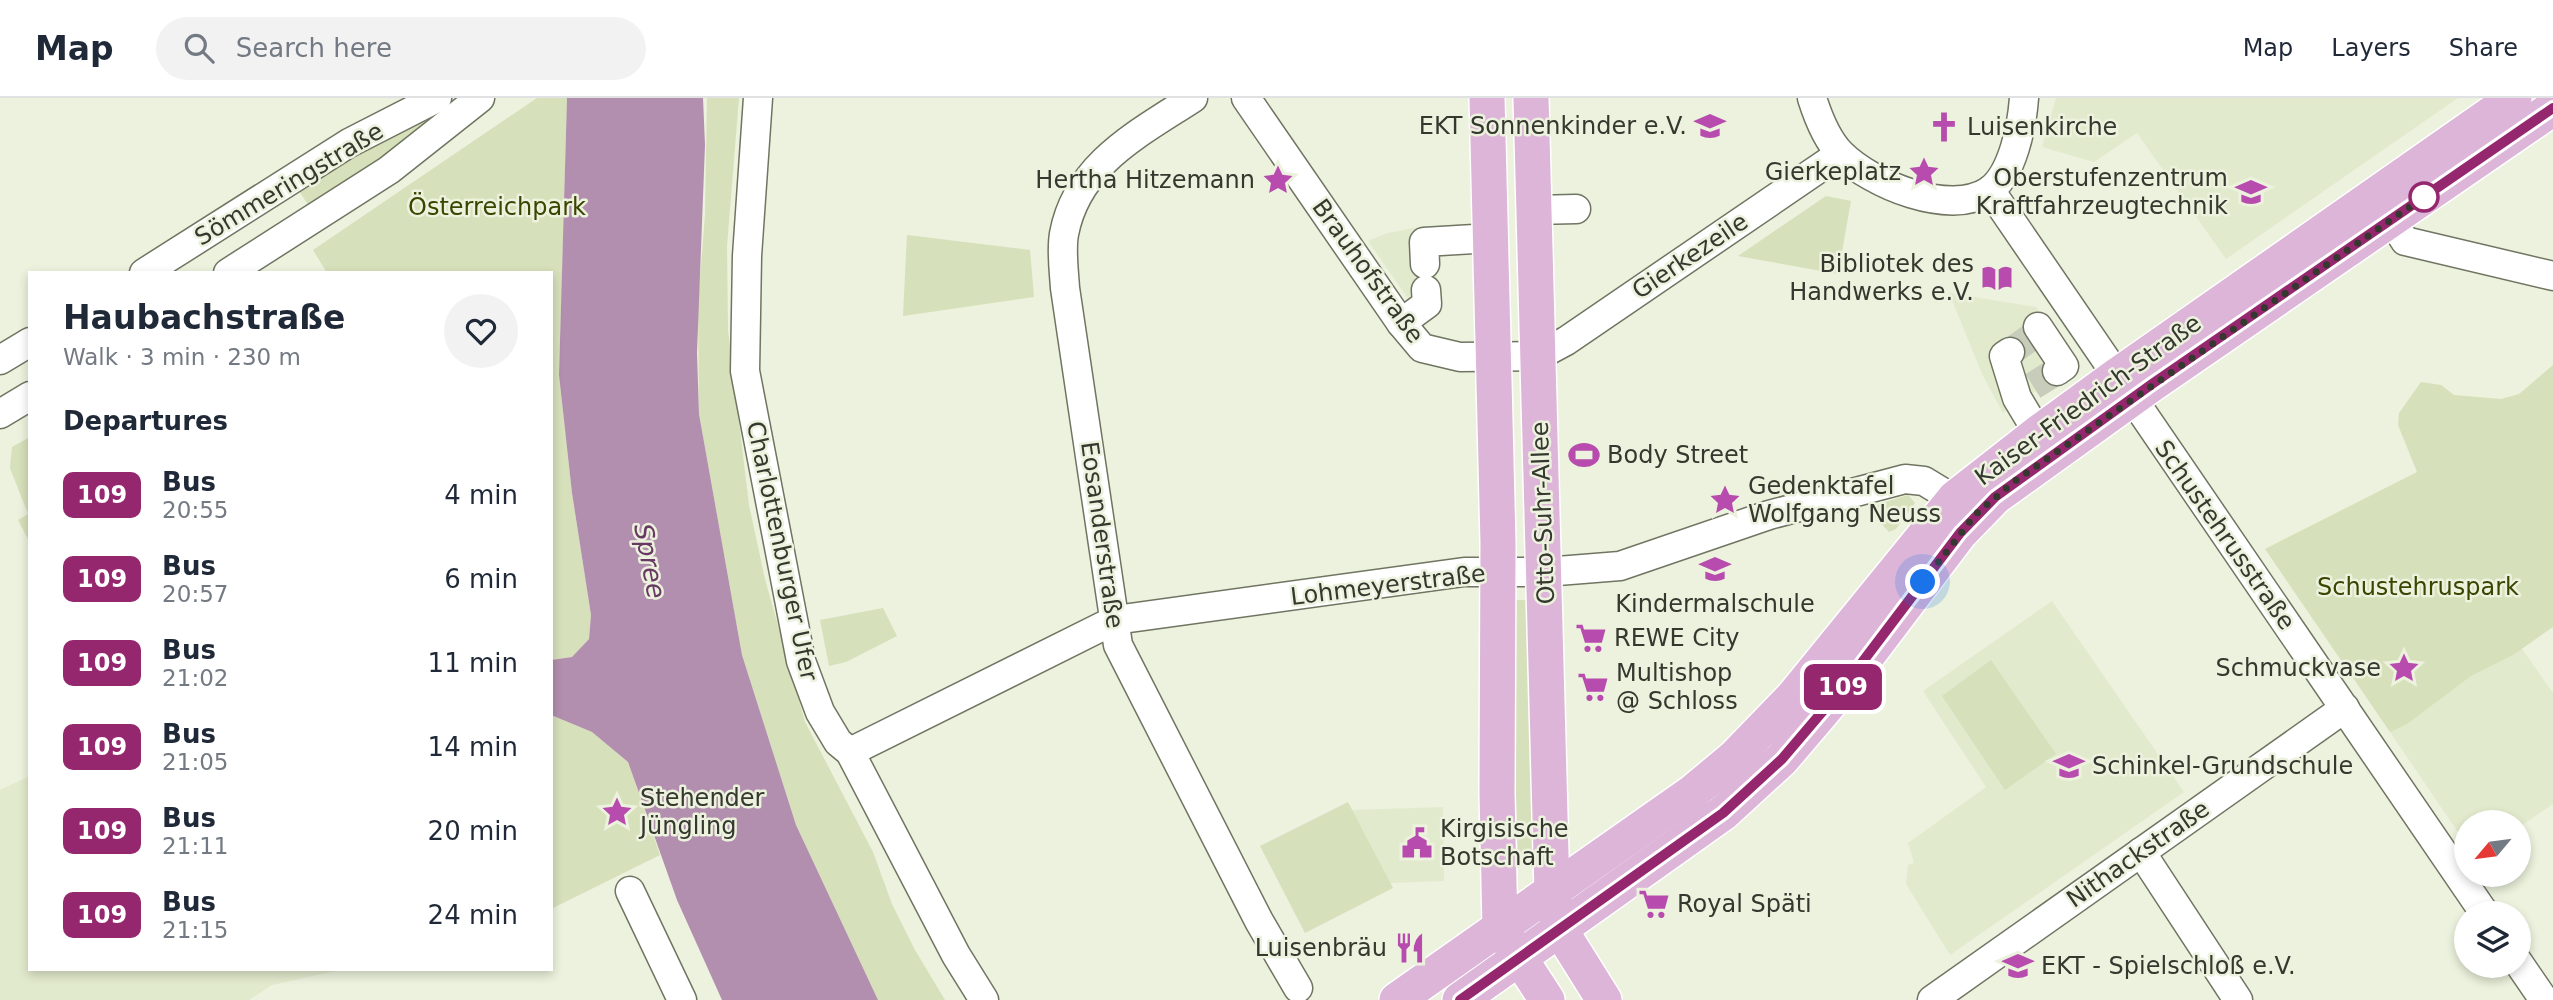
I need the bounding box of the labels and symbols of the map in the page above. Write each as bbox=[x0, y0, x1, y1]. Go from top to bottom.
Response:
school or university icon: EKT Sonnenkinder e.V. bbox=[1693, 109, 1727, 143]
church icon: Luisenkirche bbox=[1927, 110, 1961, 144]
place label: EKT Sonnenkinder e.V. bbox=[1419, 112, 1687, 140]
place label: Luisenkirche bbox=[1967, 113, 2117, 141]
street label: Sömmeringstraße bbox=[190, 117, 388, 251]
place icon: Gierkeplatz bbox=[1907, 155, 1941, 189]
place label: Gierkeplatz bbox=[1765, 158, 1901, 186]
place icon: Hertha Hitzemann bbox=[1261, 163, 1295, 197]
place label: Oberstufenzentrum Kraftfahrzeugtechnik bbox=[1976, 164, 2228, 220]
place label: Hertha Hitzemann bbox=[1035, 166, 1255, 194]
school or university icon: Oberstufenzentrum Kraftfahrzeugtechnik bbox=[2234, 175, 2268, 209]
unlabelled marker bbox=[2409, 182, 2439, 212]
park label: Österreichpark bbox=[408, 192, 586, 221]
street label: Brauhofstraße bbox=[1306, 194, 1430, 348]
street label: Gierkezeile bbox=[1627, 207, 1753, 305]
place label: Bibliotek des Handwerks e.V. bbox=[1789, 250, 1974, 306]
library icon: Bibliotek des Handwerks e.V. bbox=[1980, 261, 2014, 295]
street label: Kaiser-Friedrich-Straße bbox=[1970, 309, 2206, 491]
street label: Charlottenburger Ufer bbox=[741, 419, 823, 684]
street label: Otto-Suhr-Allee bbox=[1526, 421, 1560, 605]
street label: Schustehrusstraße bbox=[2149, 435, 2301, 635]
sports icon: Body Street bbox=[1567, 438, 1601, 472]
street label: Eosanderstraße bbox=[1075, 440, 1129, 630]
place label: Body Street bbox=[1607, 441, 1748, 469]
place label: Gedenktafel Wolfgang Neuss bbox=[1748, 472, 1941, 528]
place icon: Gedenktafel Wolfgang Neuss bbox=[1708, 483, 1742, 517]
water label: Spree bbox=[628, 521, 672, 601]
school or university icon: Kindermalschule bbox=[1698, 552, 1732, 586]
street label: Lohmeyerstraße bbox=[1289, 559, 1487, 611]
your location bbox=[1905, 564, 1940, 599]
park label: Schustehruspark bbox=[2317, 573, 2519, 601]
place label: Kindermalschule bbox=[1615, 590, 1815, 618]
supermarket icon: REWE City bbox=[1574, 621, 1608, 655]
place label: REWE City bbox=[1614, 624, 1739, 652]
place icon: Schmuckvase bbox=[2387, 651, 2421, 685]
place label: Schmuckvase bbox=[2215, 654, 2381, 682]
place label: Multishop @ Schloss bbox=[1616, 659, 1738, 715]
line badge: 109 bbox=[1803, 664, 1883, 710]
supermarket icon: Multishop @ Schloss bbox=[1576, 670, 1610, 704]
school or university icon: Schinkel-Grundschule bbox=[2052, 749, 2086, 783]
place label: Schinkel-Grundschule bbox=[2092, 752, 2353, 780]
place label: Stehender Jüngling bbox=[638, 784, 765, 840]
place icon: Stehender Jüngling bbox=[600, 795, 634, 829]
street label: Nithackstraße bbox=[2061, 795, 2215, 913]
north arrow bbox=[2454, 810, 2530, 887]
place label: Kirgisische Botschaft bbox=[1440, 815, 1569, 871]
public building icon: Kirgisische Botschaft bbox=[1400, 826, 1434, 860]
supermarket icon: Royal Späti bbox=[1637, 887, 1671, 921]
place label: Royal Späti bbox=[1677, 890, 1812, 918]
restaurant icon: Luisenbräu bbox=[1393, 931, 1427, 965]
place label: Luisenbräu bbox=[1255, 934, 1387, 962]
school or university icon: EKT - Spielschloß e.V. bbox=[2001, 949, 2035, 983]
place label: EKT - Spielschloß e.V. bbox=[2041, 952, 2296, 980]

